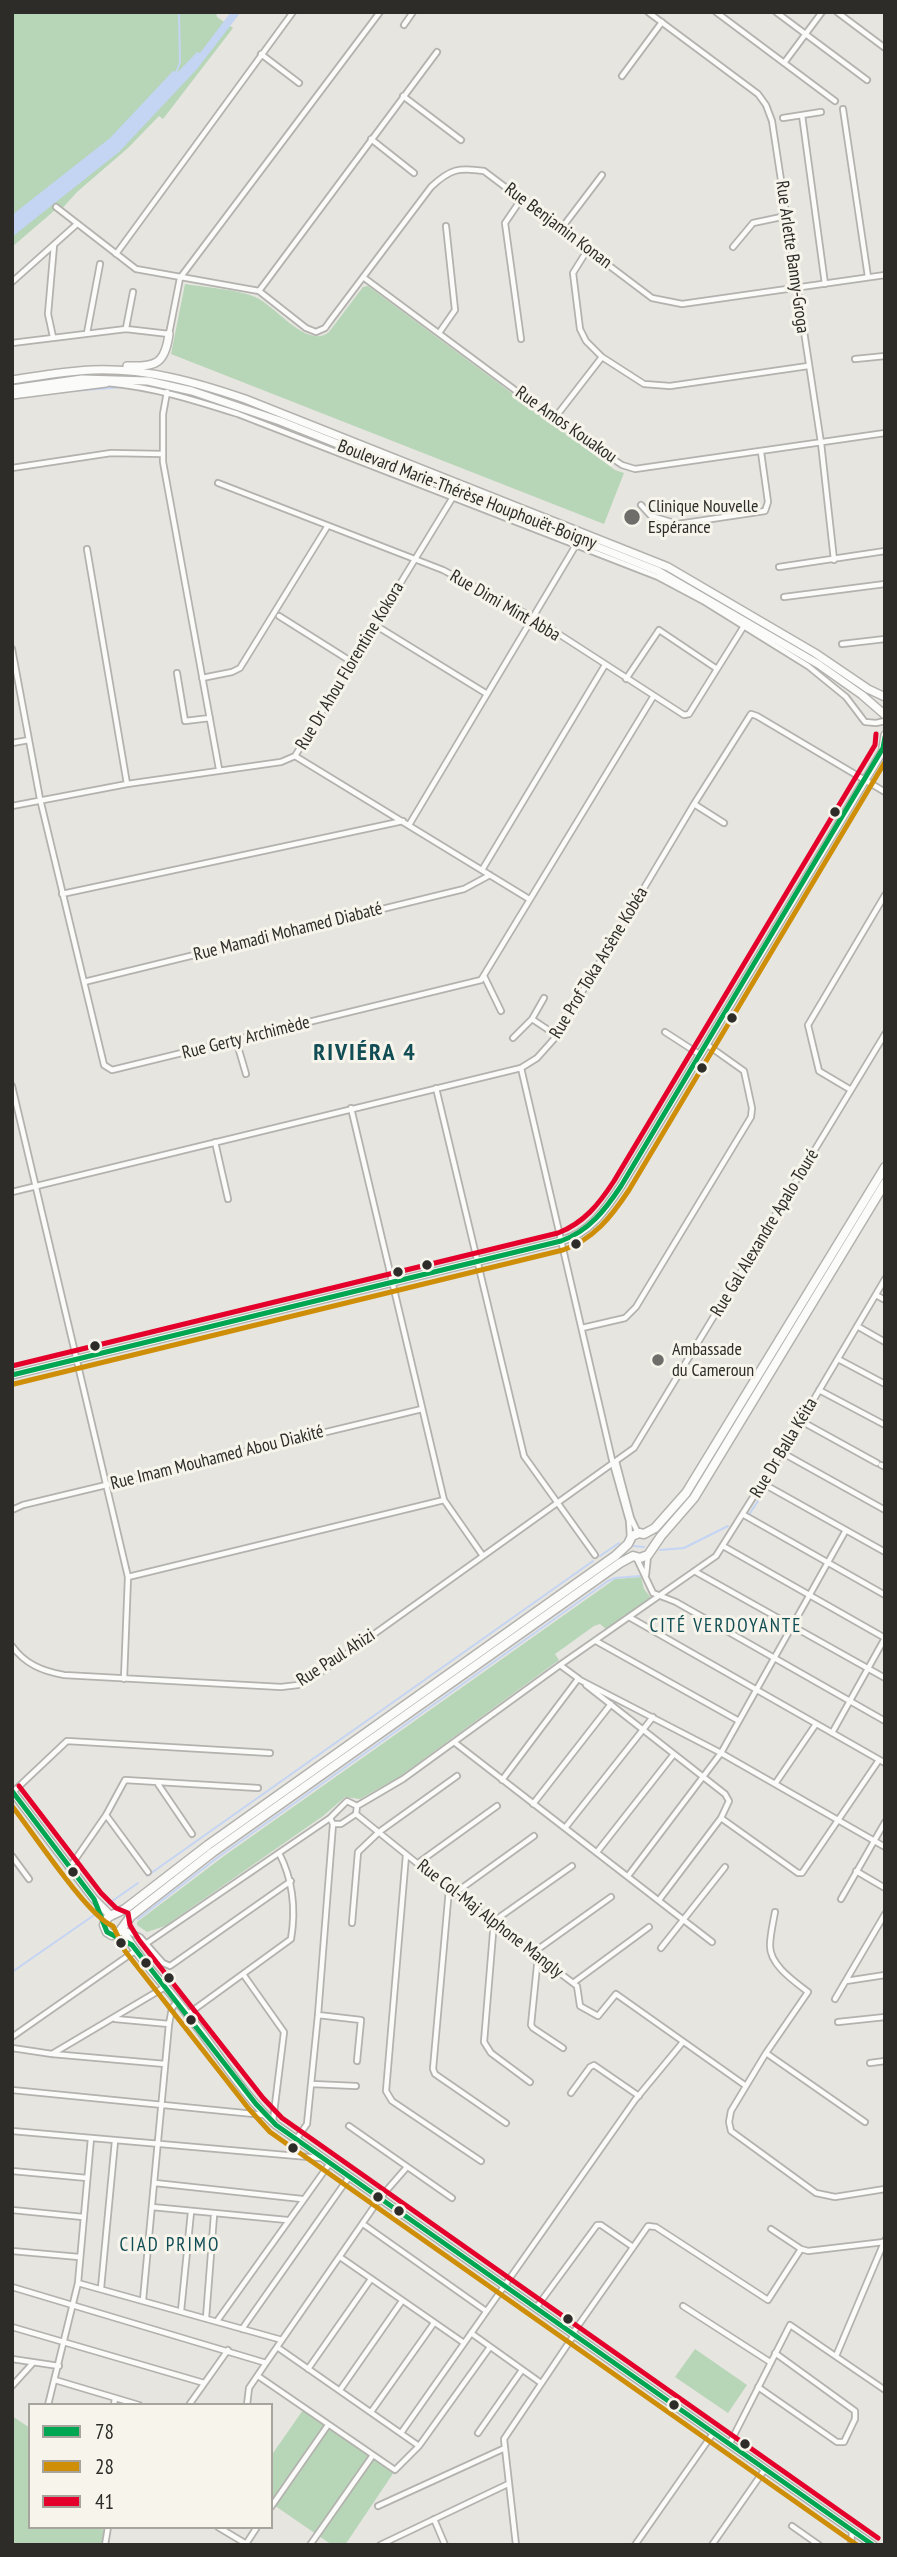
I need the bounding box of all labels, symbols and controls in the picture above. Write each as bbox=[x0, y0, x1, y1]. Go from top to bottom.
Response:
street label: Rue Benjamin Konan bbox=[500, 179, 616, 273]
street label: Rue Arlette Banny-Groga bbox=[771, 179, 813, 335]
street label: Rue Amos Kouakou bbox=[511, 382, 621, 468]
street label: Boulevard Marie-Thérèse Houphouët-Boigny bbox=[335, 436, 599, 554]
place label: Clinique Nouvelle Espérance bbox=[648, 496, 759, 538]
marker: Clinique Nouvelle Espérance bbox=[622, 507, 642, 527]
street label: Rue Dimi Mint Abba bbox=[446, 566, 564, 646]
street label: Rue Dr Ahou Florentine Kokora bbox=[291, 578, 409, 754]
unlabelled marker bbox=[828, 805, 842, 819]
street label: Rue Prof Toka Arsène Kobéa bbox=[545, 883, 653, 1043]
street label: Rue Mamadi Mohamed Diabaté bbox=[191, 898, 385, 966]
unlabelled marker bbox=[725, 1011, 739, 1025]
street label: Rue Gerty Archimède bbox=[180, 1012, 312, 1064]
district label: RIVIÉRA 4 bbox=[314, 1039, 416, 1067]
unlabelled marker bbox=[695, 1061, 709, 1075]
street label: Rue Gal Alexandre Apalo Touré bbox=[706, 1145, 824, 1321]
unlabelled marker bbox=[569, 1237, 583, 1251]
unlabelled marker bbox=[420, 1258, 434, 1272]
unlabelled marker bbox=[391, 1265, 405, 1279]
unlabelled marker bbox=[88, 1339, 102, 1353]
place label: Ambassade du Cameroun bbox=[672, 1339, 754, 1382]
marker: Ambassade du Cameroun bbox=[650, 1352, 666, 1368]
street label: Rue Dr Balla Kéita bbox=[746, 1394, 822, 1502]
street label: Rue Imam Mouhamed Abou Diakité bbox=[108, 1421, 326, 1495]
district label: CITÉ VERDOYANTE bbox=[651, 1616, 801, 1638]
street label: Rue Paul Ahizi bbox=[293, 1625, 379, 1691]
street label: Rue Col-Maj Alphone Mangly bbox=[413, 1855, 567, 1983]
unlabelled marker bbox=[66, 1865, 80, 1879]
unlabelled marker bbox=[114, 1936, 128, 1950]
unlabelled marker bbox=[139, 1956, 153, 1970]
unlabelled marker bbox=[162, 1971, 176, 1985]
unlabelled marker bbox=[184, 2013, 198, 2027]
unlabelled marker bbox=[286, 2141, 300, 2155]
unlabelled marker bbox=[371, 2190, 385, 2204]
unlabelled marker bbox=[392, 2204, 406, 2218]
district label: CIAD PRIMO bbox=[121, 2235, 219, 2257]
unlabelled marker bbox=[561, 2312, 575, 2326]
unlabelled marker bbox=[667, 2398, 681, 2412]
legend bbox=[28, 2403, 273, 2529]
text: 78 bbox=[95, 2418, 114, 2445]
unlabelled marker bbox=[738, 2437, 752, 2451]
text: 28 bbox=[95, 2453, 114, 2480]
text: 41 bbox=[95, 2488, 114, 2515]

